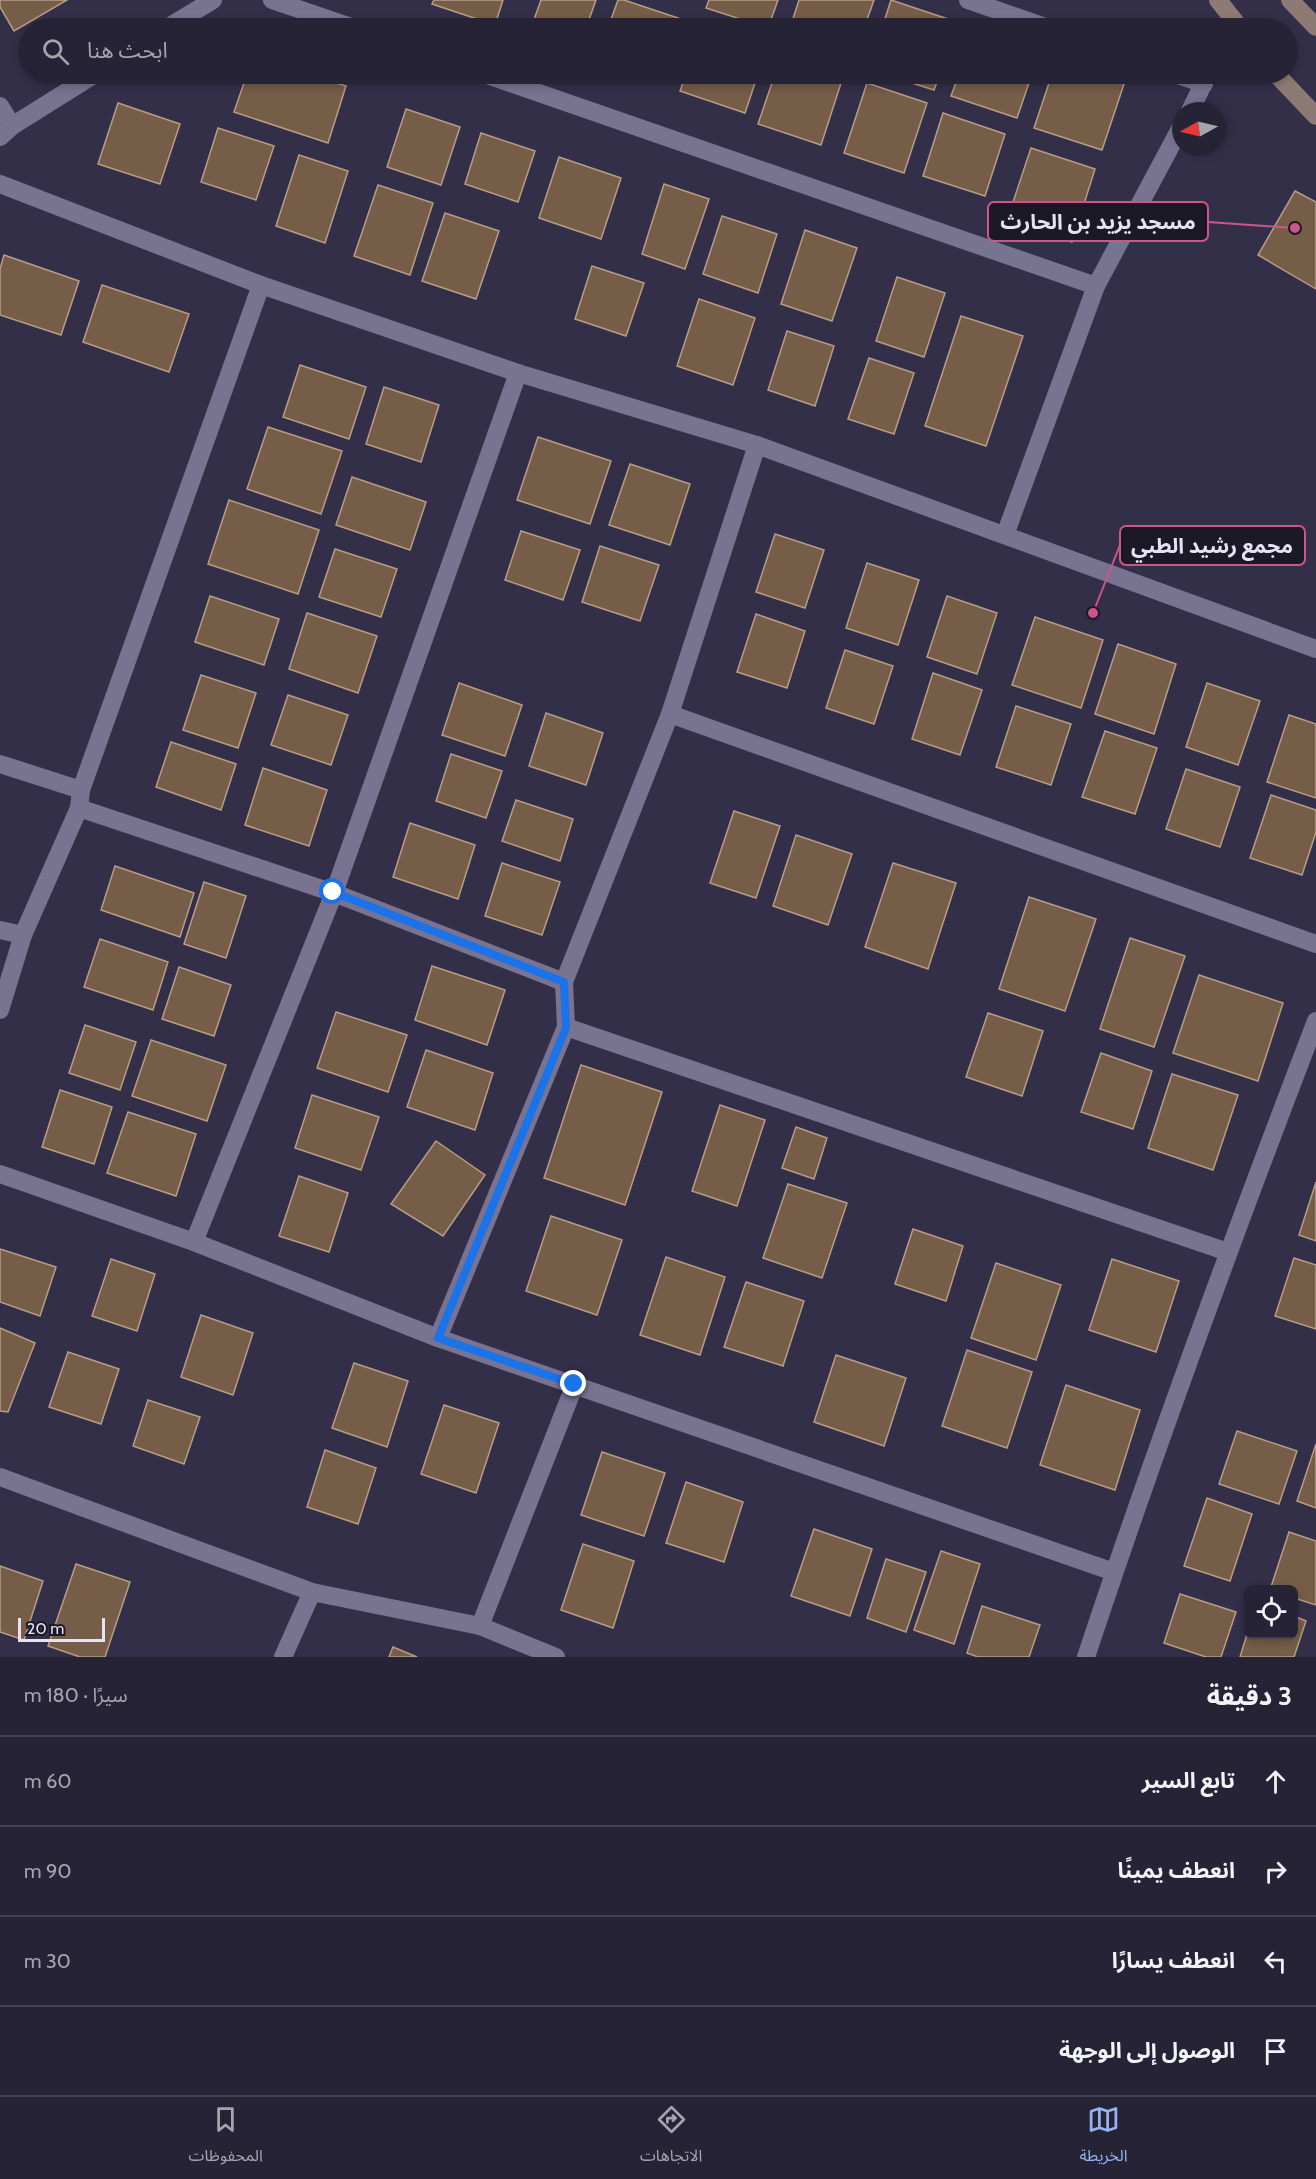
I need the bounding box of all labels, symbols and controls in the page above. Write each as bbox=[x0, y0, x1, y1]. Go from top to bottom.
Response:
search box bbox=[18, 18, 1298, 84]
icon: search bbox=[39, 35, 72, 68]
text: ابحث هنا bbox=[87, 37, 168, 64]
north arrow bbox=[1172, 102, 1226, 156]
callout: مسجد يزيد بن الحارث bbox=[988, 202, 1208, 241]
text: مسجد يزيد بن الحارث bbox=[1000, 209, 1196, 234]
callout: مجمع رشيد الطبي bbox=[1120, 526, 1305, 565]
text: مجمع رشيد الطبي bbox=[1131, 533, 1293, 563]
route start bbox=[319, 878, 345, 904]
route end bbox=[560, 1370, 586, 1396]
map controls bbox=[1244, 1585, 1298, 1639]
button: locate bbox=[1244, 1585, 1298, 1639]
scale bar bbox=[18, 1615, 105, 1642]
text: 20 m bbox=[27, 1619, 64, 1638]
text: 3 دقيقة bbox=[1207, 1680, 1292, 1712]
text: سيرًا · 180 m bbox=[24, 1683, 128, 1707]
icon: ahead bbox=[1259, 1765, 1292, 1798]
text: تابع السير bbox=[1142, 1767, 1235, 1794]
text: 60 m bbox=[24, 1769, 71, 1793]
icon: right bbox=[1259, 1855, 1292, 1888]
text: انعطف يمينًا bbox=[1118, 1857, 1235, 1884]
text: 90 m bbox=[24, 1859, 71, 1883]
icon: left bbox=[1259, 1945, 1292, 1978]
text: انعطف يسارًا bbox=[1112, 1947, 1235, 1974]
text: 30 m bbox=[24, 1949, 71, 1973]
icon: arrive bbox=[1259, 2035, 1292, 2068]
text: الوصول إلى الوجهة bbox=[1059, 2037, 1235, 2064]
tab: المحفوظات bbox=[189, 2103, 263, 2173]
tab: الاتجاهات bbox=[640, 2103, 702, 2173]
tab: الخريطة bbox=[1080, 2103, 1127, 2173]

